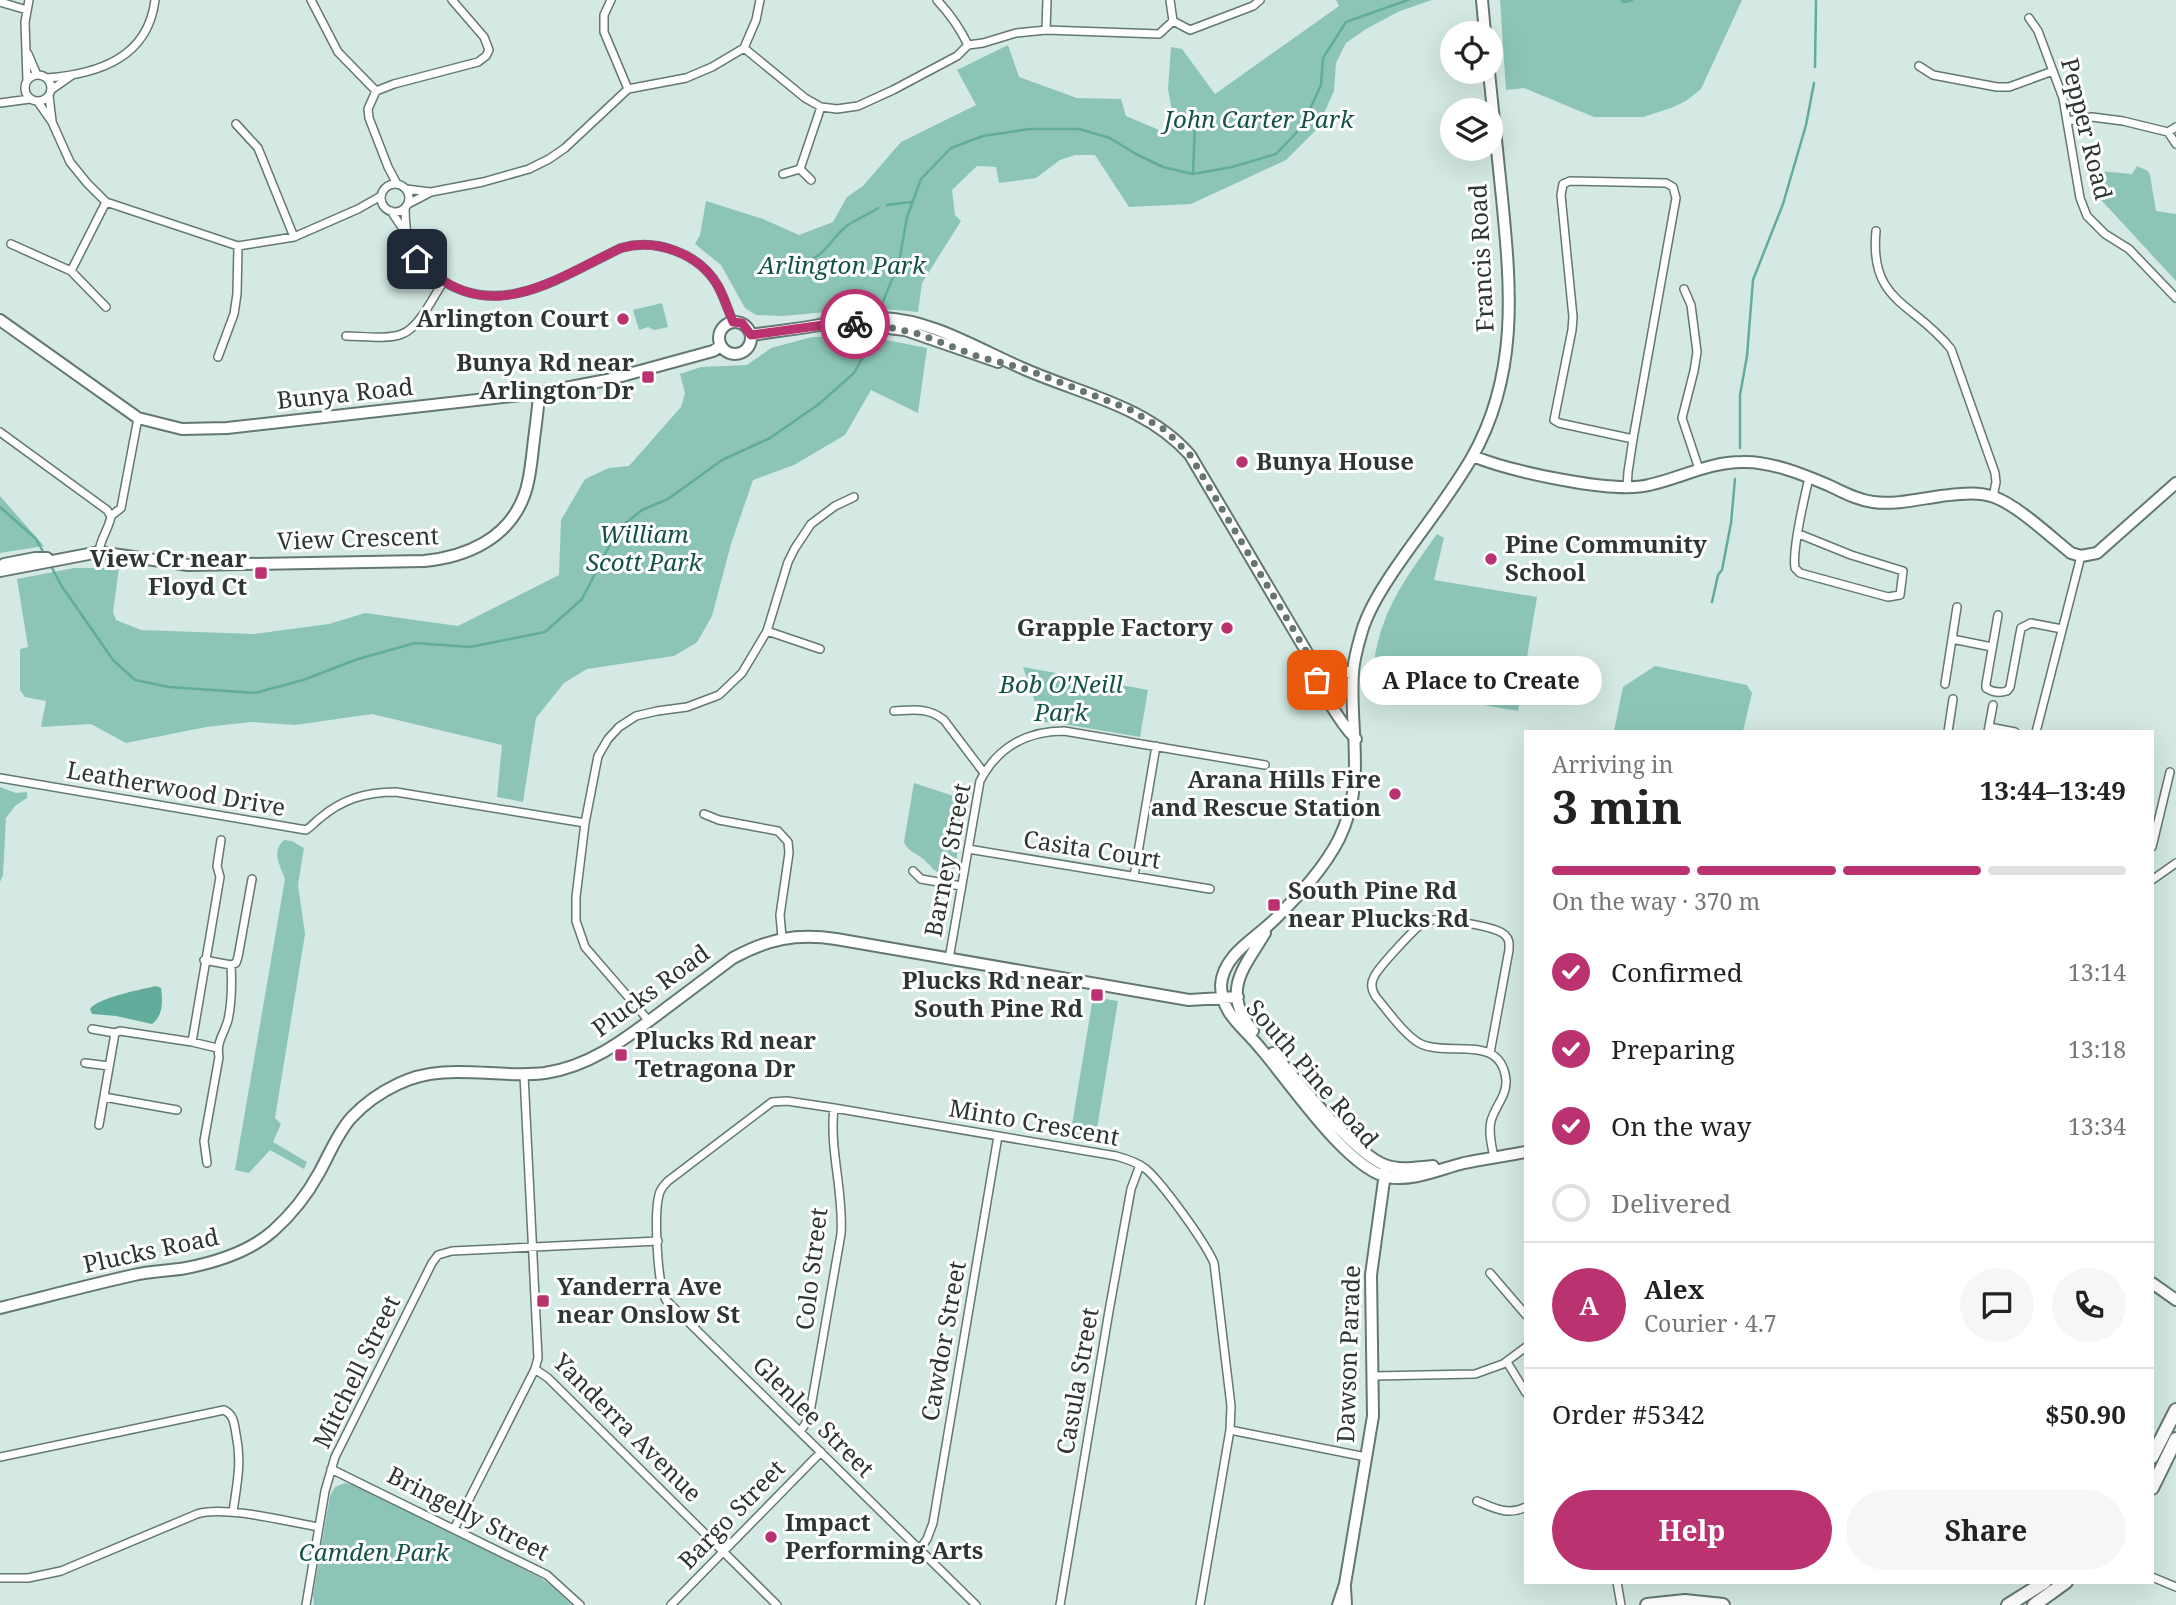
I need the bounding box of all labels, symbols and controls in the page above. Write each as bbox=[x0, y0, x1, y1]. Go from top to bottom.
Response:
map controls bbox=[1440, 21, 1503, 161]
button: locate bbox=[1440, 21, 1503, 84]
street label: Pepper Road bbox=[2054, 54, 2121, 203]
button: layers bbox=[1440, 98, 1503, 161]
park label: John Carter Park bbox=[1160, 102, 1355, 135]
street label: Francis Road bbox=[1460, 183, 1501, 333]
pin bbox=[387, 229, 447, 289]
icon: home bbox=[398, 240, 436, 278]
park label: Arlington Park bbox=[756, 248, 927, 281]
courier bbox=[820, 289, 890, 359]
place label: Arlington Court bbox=[416, 301, 609, 334]
icon: bike bbox=[836, 305, 874, 343]
marker: Arlington Court bbox=[615, 311, 631, 327]
place label: Bunya Rd near Arlington Dr bbox=[456, 345, 634, 406]
street label: Bunya Road bbox=[275, 369, 415, 416]
marker: Bunya Rd near Arlington Dr bbox=[640, 369, 656, 385]
place label: Bunya House bbox=[1256, 444, 1414, 477]
marker: Bunya House bbox=[1234, 454, 1250, 470]
park label: William Scott Park bbox=[586, 517, 703, 578]
street label: View Crescent bbox=[276, 518, 439, 557]
place label: Pine Community School bbox=[1505, 527, 1707, 588]
place label: View Cr near Floyd Ct bbox=[90, 541, 247, 602]
marker: Pine Community School bbox=[1483, 551, 1499, 567]
marker: View Cr near Floyd Ct bbox=[253, 565, 269, 581]
place label: Grapple Factory bbox=[1017, 610, 1213, 643]
marker: Grapple Factory bbox=[1219, 620, 1235, 636]
pin bbox=[1287, 650, 1347, 710]
callout: A Place to Create bbox=[1359, 656, 1600, 704]
icon: bag bbox=[1298, 661, 1336, 699]
text: A Place to Create bbox=[1382, 664, 1580, 696]
park label: Bob O'Neill Park bbox=[998, 667, 1123, 728]
text: Arriving in bbox=[1552, 748, 1673, 780]
street label: Leatherwood Drive bbox=[64, 752, 288, 823]
place label: Arana Hills Fire and Rescue Station bbox=[1151, 762, 1381, 823]
text: 13:44–13:49 bbox=[1980, 772, 2126, 808]
text: 3 min bbox=[1552, 775, 1682, 837]
street label: Barney Street bbox=[915, 780, 978, 939]
marker: Arana Hills Fire and Rescue Station bbox=[1387, 786, 1403, 802]
street label: Casita Court bbox=[1021, 821, 1163, 876]
place label: South Pine Rd near Plucks Rd bbox=[1288, 873, 1470, 934]
text: On the way · 370 m bbox=[1552, 885, 1760, 917]
marker: South Pine Rd near Plucks Rd bbox=[1266, 897, 1282, 913]
street label: Plucks Road bbox=[585, 936, 716, 1044]
icon: check bbox=[1552, 953, 1590, 991]
text: Confirmed bbox=[1611, 954, 1743, 990]
text: 13:14 bbox=[2068, 956, 2126, 988]
place label: Plucks Rd near South Pine Rd bbox=[902, 963, 1083, 1024]
marker: Plucks Rd near South Pine Rd bbox=[1089, 987, 1105, 1003]
street label: South Pine Road bbox=[1239, 992, 1387, 1154]
place label: Plucks Rd near Tetragona Dr bbox=[635, 1023, 817, 1084]
icon: check bbox=[1552, 1030, 1590, 1068]
text: Preparing bbox=[1611, 1031, 1735, 1067]
text: 13:18 bbox=[2068, 1033, 2126, 1065]
marker: Plucks Rd near Tetragona Dr bbox=[613, 1047, 629, 1063]
street label: Minto Crescent bbox=[946, 1090, 1122, 1153]
icon: check bbox=[1552, 1107, 1590, 1145]
text: On the way bbox=[1611, 1108, 1751, 1144]
text: 13:34 bbox=[2068, 1110, 2126, 1142]
text: Delivered bbox=[1611, 1185, 1731, 1221]
street label: Colo Street bbox=[787, 1206, 834, 1332]
street label: Plucks Road bbox=[80, 1219, 222, 1280]
street label: Cawdor Street bbox=[912, 1258, 973, 1423]
street label: Dawson Parade bbox=[1328, 1264, 1367, 1443]
button: chat bbox=[1960, 1268, 2034, 1342]
button: phone bbox=[2052, 1268, 2126, 1342]
place label: Yanderra Ave near Onslow St bbox=[557, 1269, 740, 1330]
text: Alex bbox=[1644, 1271, 1704, 1307]
text: A bbox=[1579, 1287, 1599, 1323]
street label: Mitchell Street bbox=[304, 1289, 407, 1453]
marker: Yanderra Ave near Onslow St bbox=[535, 1293, 551, 1309]
street label: Casula Street bbox=[1047, 1305, 1106, 1457]
text: Courier · 4.7 bbox=[1644, 1307, 1777, 1339]
street label: Yanderra Avenue bbox=[546, 1345, 710, 1509]
street label: Glenlee Street bbox=[746, 1348, 882, 1484]
text: Order #5342 bbox=[1552, 1396, 1705, 1432]
text: $50.90 bbox=[2045, 1396, 2126, 1432]
street label: Bargo Street bbox=[670, 1452, 792, 1576]
street label: Bringelly Street bbox=[382, 1458, 555, 1568]
button: Help bbox=[1552, 1490, 1832, 1570]
button: Share bbox=[1846, 1490, 2126, 1570]
place label: Impact Performing Arts bbox=[785, 1505, 983, 1566]
marker: Impact Performing Arts bbox=[763, 1529, 779, 1545]
park label: Camden Park bbox=[299, 1535, 451, 1568]

